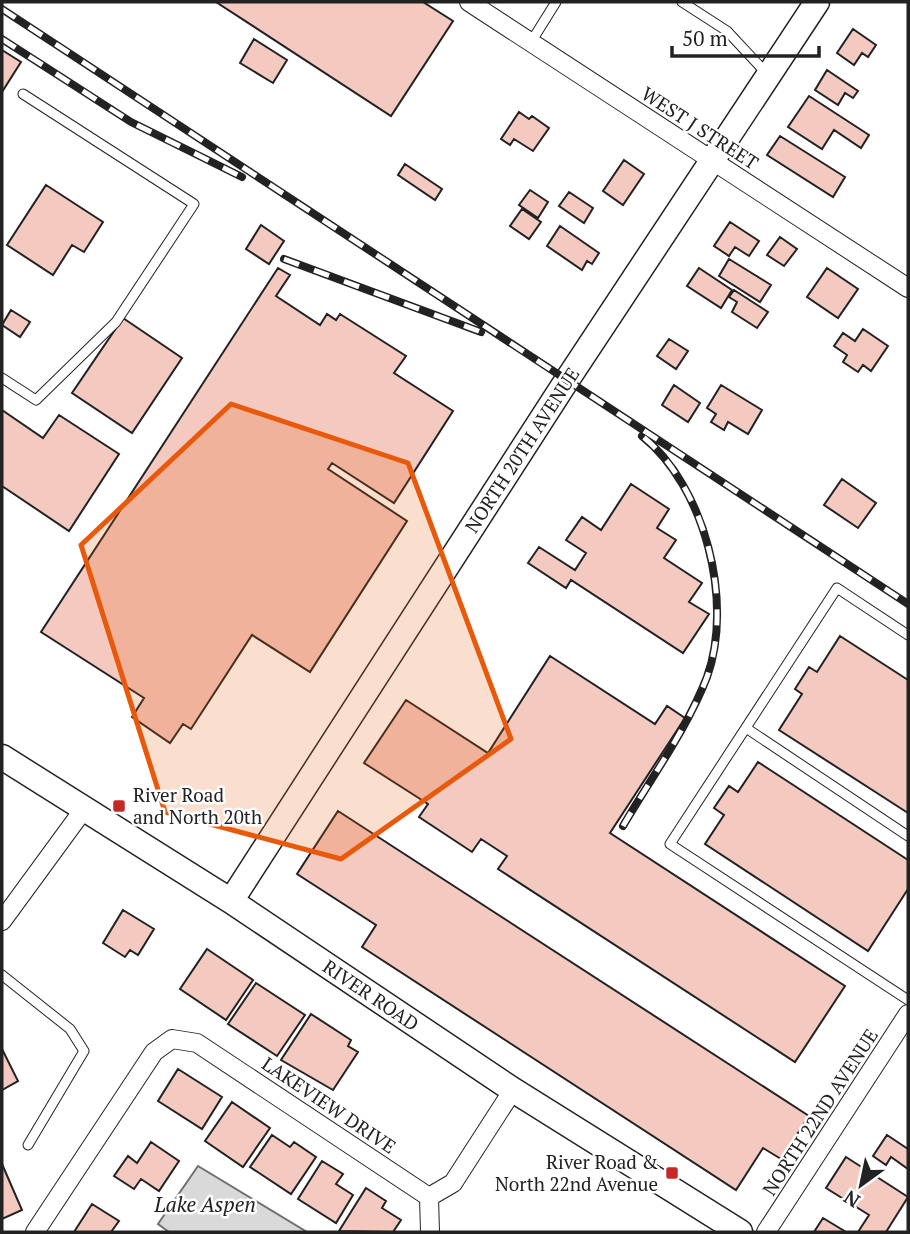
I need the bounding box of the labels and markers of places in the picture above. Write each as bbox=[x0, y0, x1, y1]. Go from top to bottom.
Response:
place label: River Road and North 20th bbox=[133, 782, 262, 829]
marker: River Road and North 20th bbox=[111, 798, 127, 814]
place label: River Road & North 22nd Avenue bbox=[495, 1149, 658, 1196]
marker: River Road & North 22nd Avenue bbox=[664, 1165, 680, 1181]

